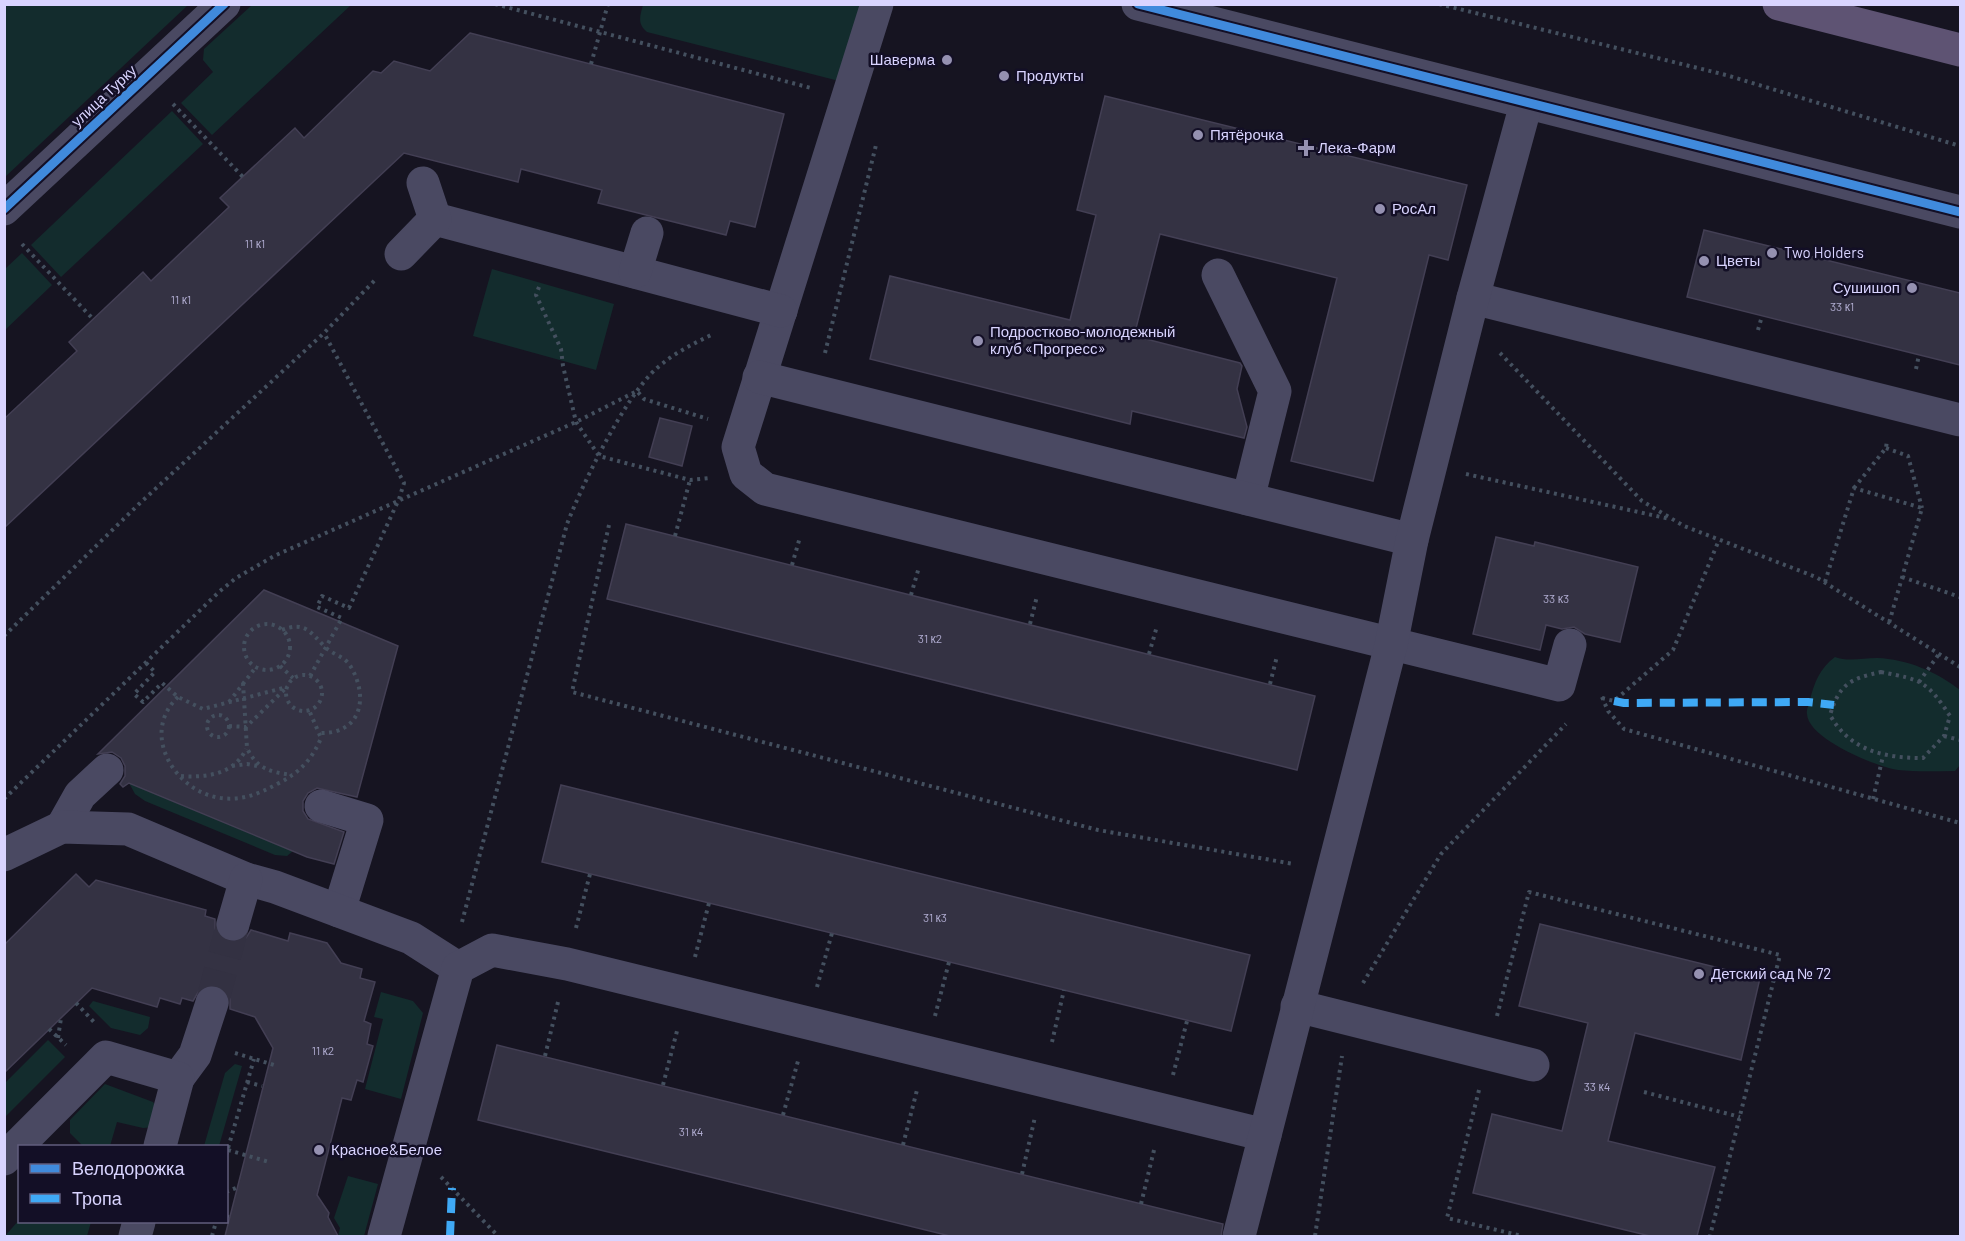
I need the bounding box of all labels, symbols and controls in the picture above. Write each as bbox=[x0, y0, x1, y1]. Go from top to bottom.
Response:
place label: Шаверма bbox=[870, 50, 936, 68]
marker: Шаверма bbox=[940, 53, 954, 67]
street label: улица Турку bbox=[67, 60, 140, 130]
place label: Продукты bbox=[1016, 66, 1084, 84]
marker: Продукты bbox=[997, 69, 1011, 83]
place label: Пятёрочка bbox=[1210, 125, 1284, 143]
marker: Пятёрочка bbox=[1191, 128, 1205, 142]
place label: Лека-Фарм bbox=[1318, 138, 1396, 156]
marker: Лека-Фарм bbox=[1299, 141, 1313, 155]
place label: РосАл bbox=[1392, 199, 1436, 217]
marker: РосАл bbox=[1373, 202, 1387, 216]
house number: 11 к1 bbox=[245, 236, 265, 250]
place label: Two Holders bbox=[1784, 243, 1864, 261]
marker: Two Holders bbox=[1765, 246, 1779, 260]
place label: Цветы bbox=[1716, 251, 1760, 269]
marker: Цветы bbox=[1697, 254, 1711, 268]
place label: Сушишоп bbox=[1833, 278, 1900, 296]
marker: Сушишоп bbox=[1905, 281, 1919, 295]
house number: 11 к1 bbox=[171, 292, 191, 306]
house number: 33 к1 bbox=[1830, 299, 1854, 313]
place label: Подростково-молодежный клуб «Прогресс» bbox=[990, 322, 1175, 357]
marker: Подростково-молодежный клуб «Прогресс» bbox=[971, 334, 985, 348]
house number: 33 к3 bbox=[1543, 591, 1569, 605]
house number: 31 к2 bbox=[918, 631, 942, 645]
house number: 31 к3 bbox=[923, 910, 947, 924]
place label: Детский сад № 72 bbox=[1711, 964, 1831, 982]
marker: Детский сад № 72 bbox=[1692, 967, 1706, 981]
house number: 11 к2 bbox=[312, 1043, 334, 1057]
house number: 33 к4 bbox=[1584, 1079, 1610, 1093]
house number: 31 к4 bbox=[679, 1124, 703, 1138]
place label: Красное&Белое bbox=[331, 1140, 442, 1158]
marker: Красное&Белое bbox=[312, 1143, 326, 1157]
legend bbox=[18, 1145, 228, 1223]
text: Велодорожка bbox=[72, 1157, 185, 1179]
text: Тропа bbox=[72, 1187, 123, 1209]

